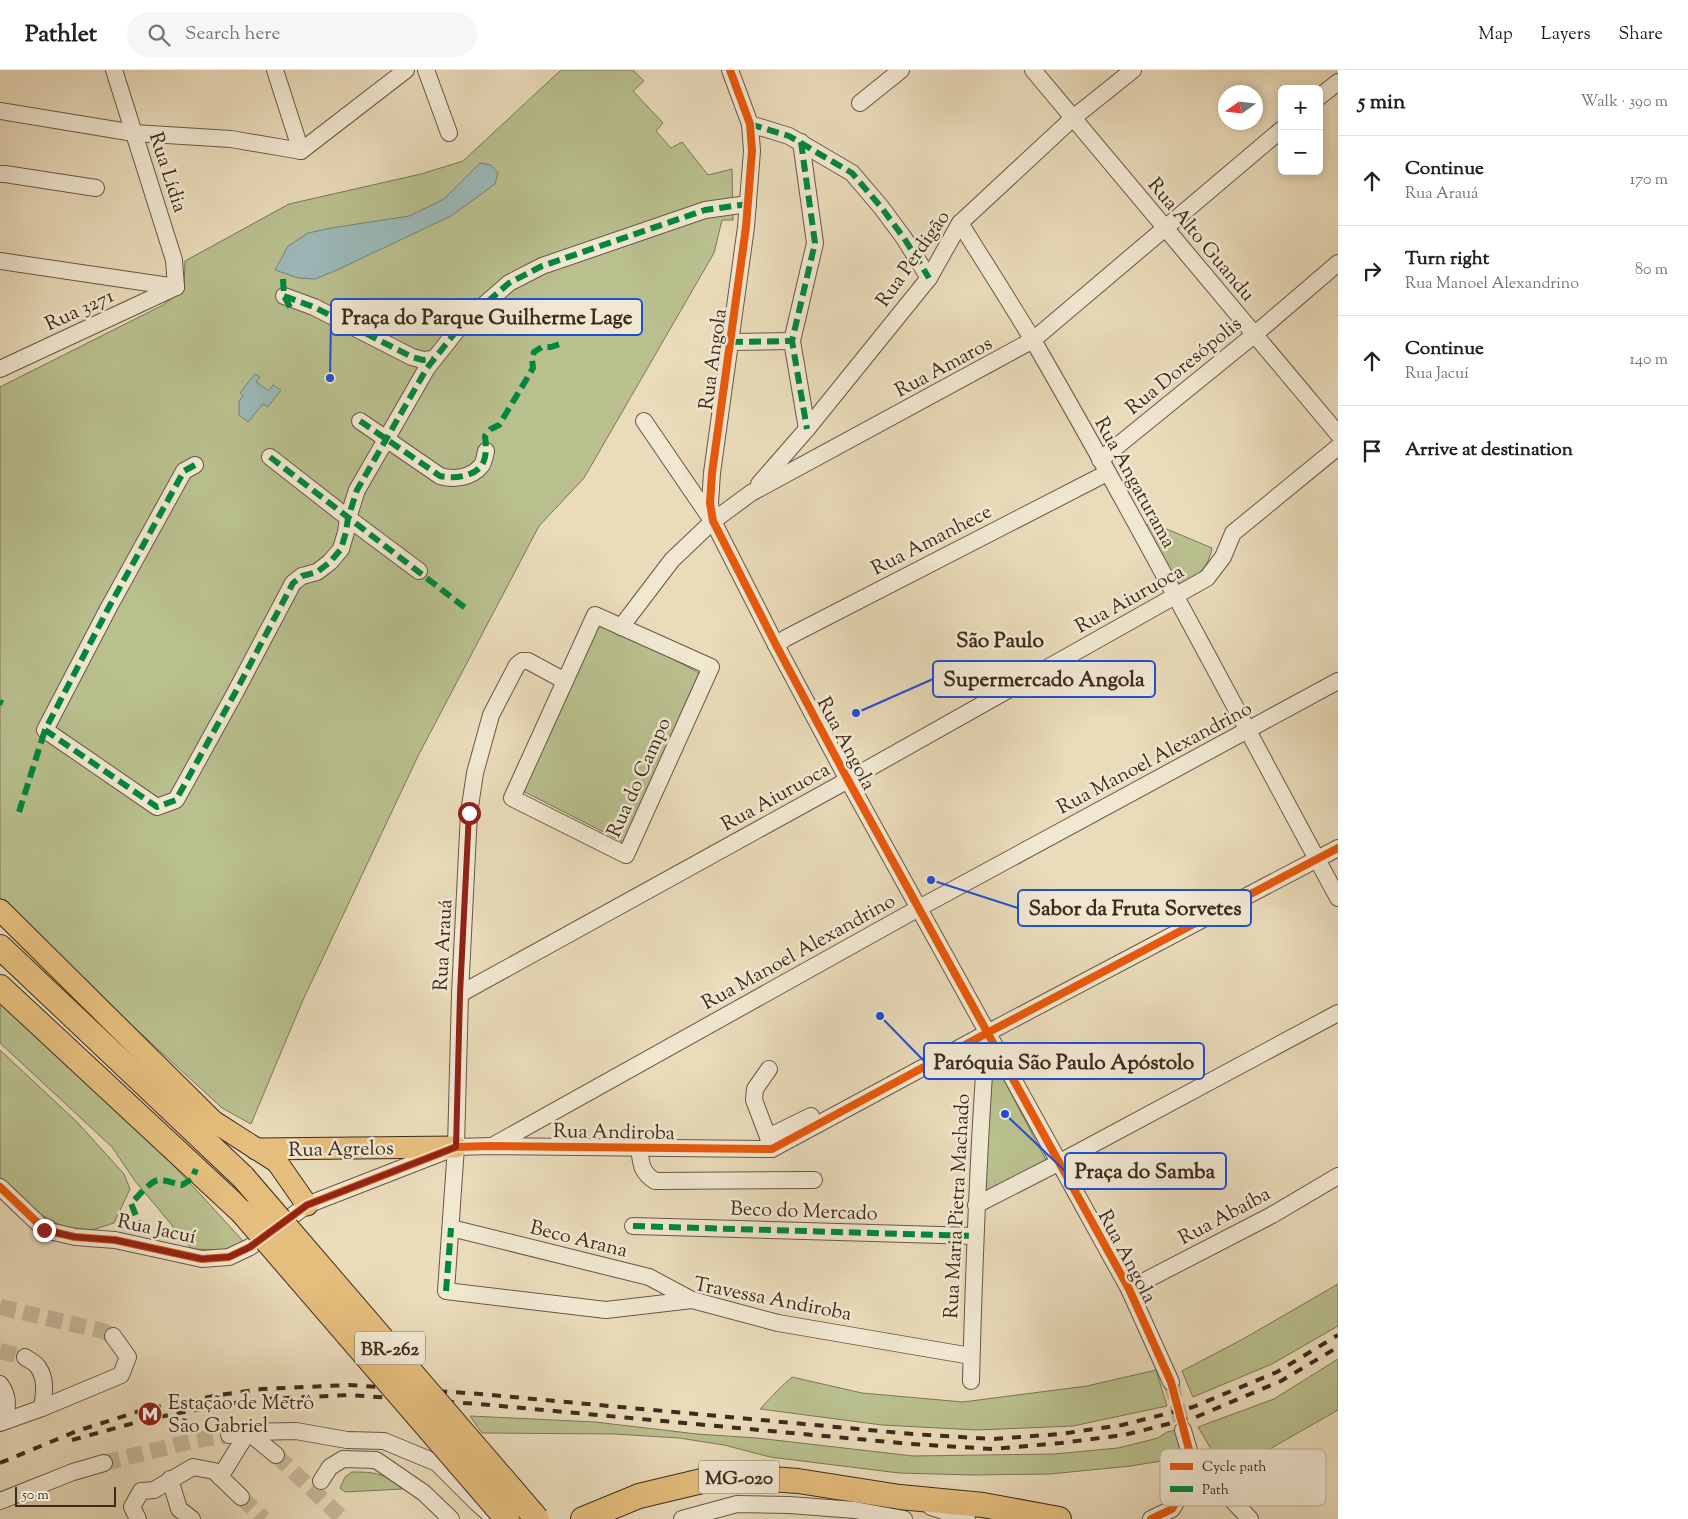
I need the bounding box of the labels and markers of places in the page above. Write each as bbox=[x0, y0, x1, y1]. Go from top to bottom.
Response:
callout: Praça do Parque Guilherme Lage bbox=[331, 299, 642, 335]
callout: Supermercado Angola bbox=[933, 661, 1155, 697]
callout: Sabor da Fruta Sorvetes bbox=[1018, 890, 1251, 926]
callout: Paróquia São Paulo Apóstolo bbox=[924, 1043, 1204, 1079]
callout: Praça do Samba bbox=[1065, 1153, 1226, 1189]
place label: Estação de Metrô São Gabriel bbox=[168, 1390, 314, 1442]
metro station icon: Estação de Metrô São Gabriel bbox=[137, 1401, 163, 1427]

